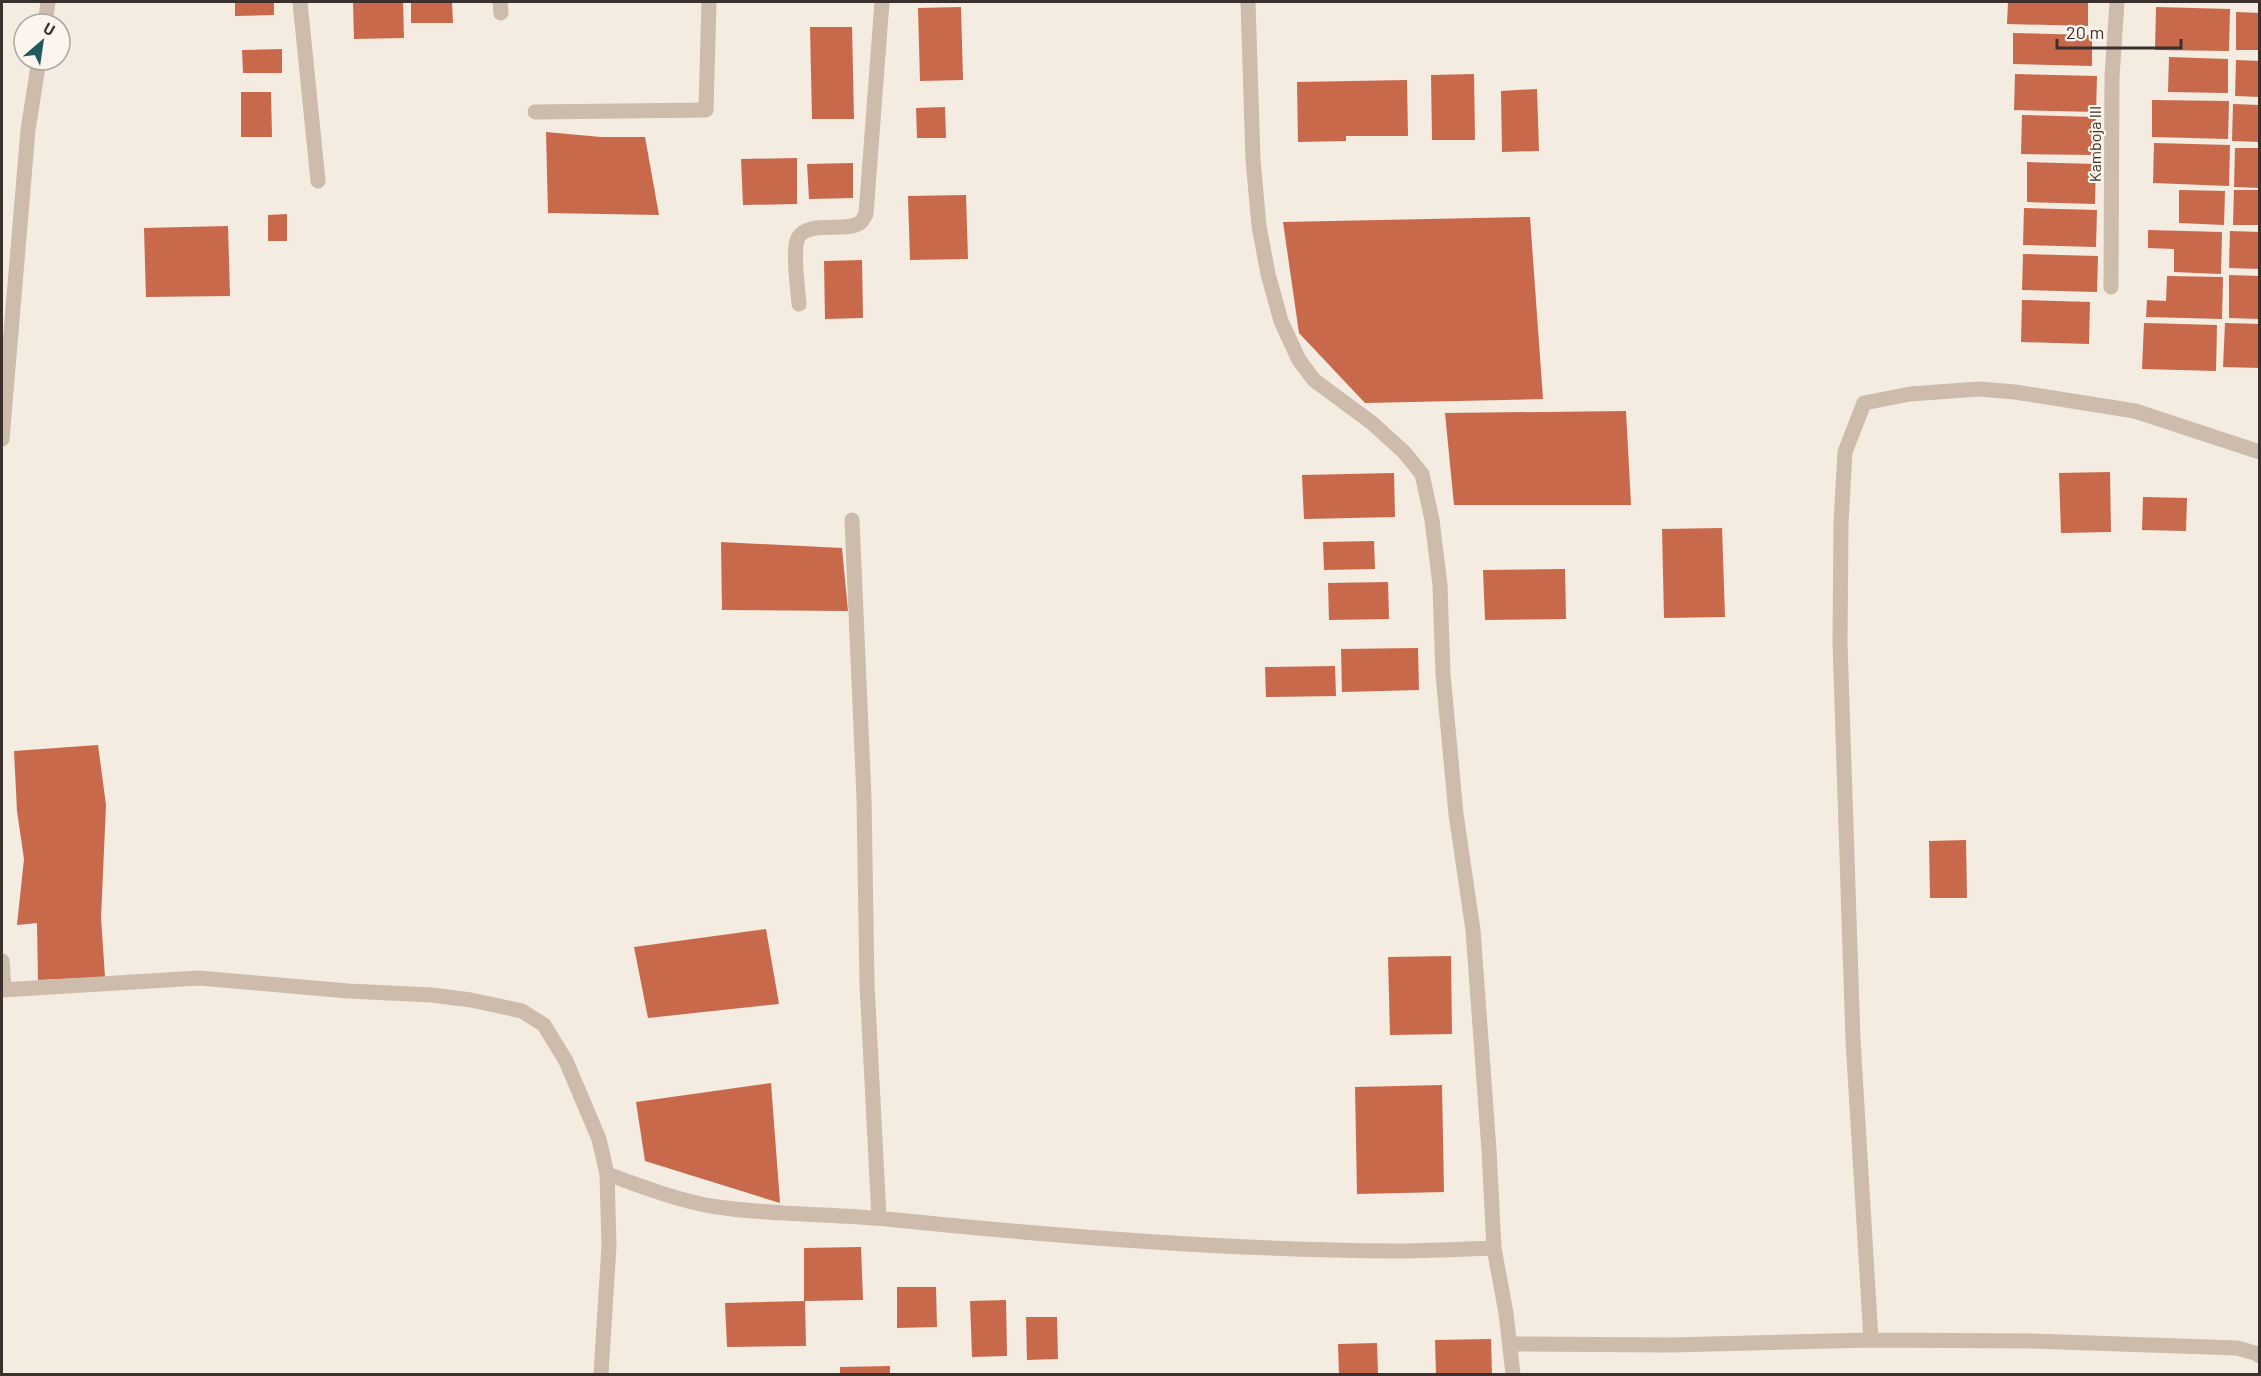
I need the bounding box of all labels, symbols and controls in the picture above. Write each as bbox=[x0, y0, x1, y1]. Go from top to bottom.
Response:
north arrow bbox=[12, 12, 72, 72]
scale bar bbox=[2057, 12, 2182, 50]
text: U bbox=[41, 18, 59, 39]
text: 20 m bbox=[2066, 21, 2104, 43]
street label: Kamboja III bbox=[2085, 106, 2104, 182]

